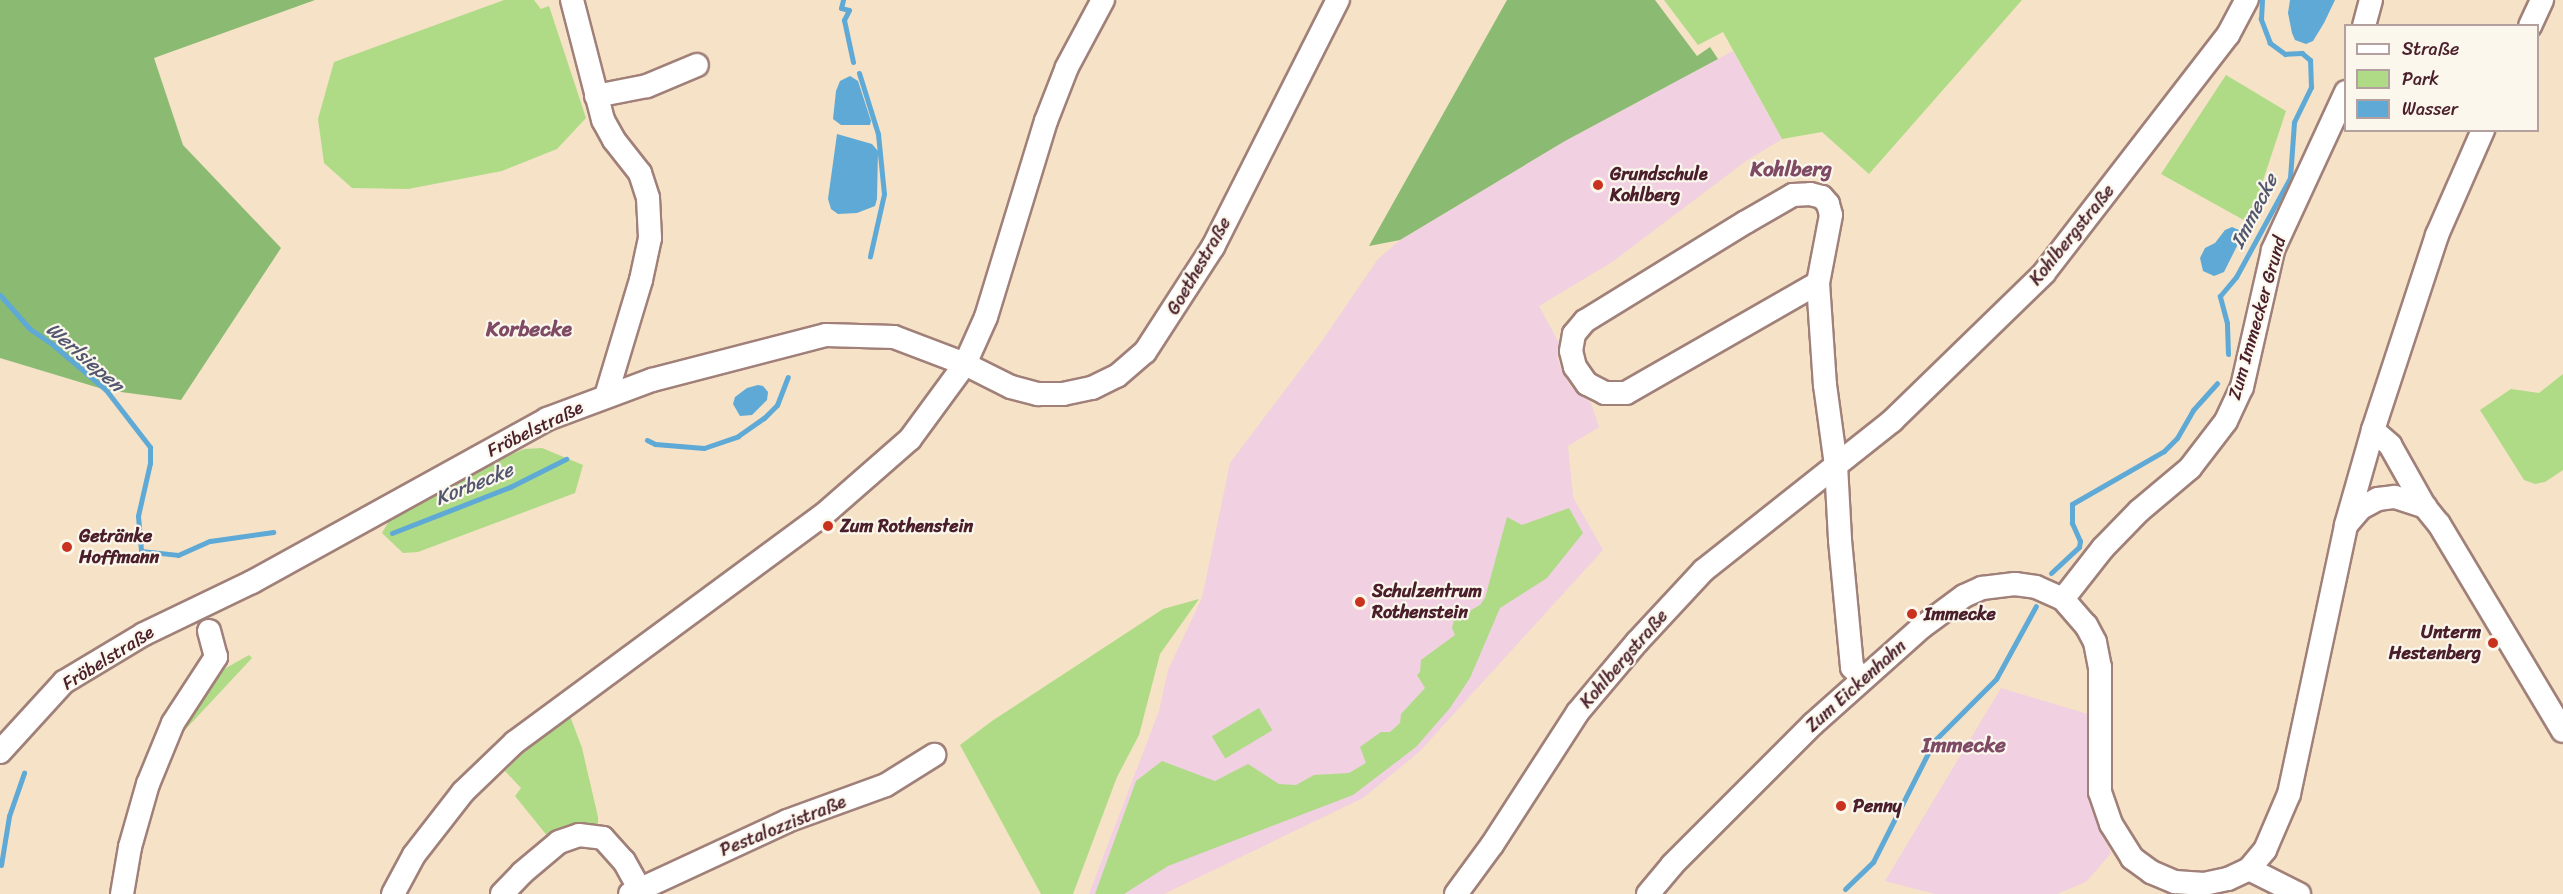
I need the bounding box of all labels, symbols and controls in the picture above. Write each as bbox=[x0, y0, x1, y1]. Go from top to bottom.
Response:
legend bbox=[2344, 24, 2539, 132]
text: Straße bbox=[2402, 33, 2459, 65]
text: Park bbox=[2402, 63, 2439, 95]
text: Wasser bbox=[2402, 93, 2458, 125]
district label: Kohlberg bbox=[1750, 156, 1832, 182]
place label: Grundschule Kohlberg bbox=[1610, 164, 1708, 207]
water label: Immecke bbox=[2225, 170, 2283, 252]
marker: Grundschule Kohlberg bbox=[1591, 178, 1605, 192]
street label: Kohlbergstraße bbox=[2025, 180, 2119, 290]
street label: Goethestraße bbox=[1162, 213, 1236, 319]
street label: Zum Immecker Grund bbox=[2223, 234, 2291, 402]
district label: Korbecke bbox=[486, 316, 572, 342]
water label: Werlsiepen bbox=[41, 317, 129, 397]
street label: Fröbelstraße bbox=[484, 397, 586, 461]
water label: Korbecke bbox=[432, 458, 516, 510]
place label: Zum Rothenstein bbox=[840, 515, 974, 537]
marker: Zum Rothenstein bbox=[821, 519, 835, 533]
place label: Getränke Hoffmann bbox=[79, 526, 159, 568]
marker: Getränke Hoffmann bbox=[60, 540, 74, 554]
place label: Schulzentrum Rothenstein bbox=[1372, 581, 1482, 624]
marker: Schulzentrum Rothenstein bbox=[1353, 595, 1367, 609]
place label: Immecke bbox=[1924, 603, 1996, 625]
street label: Kohlbergstraße bbox=[1575, 605, 1673, 713]
marker: Immecke bbox=[1905, 607, 1919, 621]
street label: Fröbelstraße bbox=[58, 621, 158, 695]
place label: Unterm Hestenberg bbox=[2389, 622, 2481, 664]
street label: Zum Eickenhahn bbox=[1801, 635, 1911, 737]
marker: Unterm Hestenberg bbox=[2486, 636, 2500, 650]
district label: Immecke bbox=[1922, 732, 2006, 758]
street label: Pestalozzistraße bbox=[717, 791, 849, 861]
place label: Penny bbox=[1853, 795, 1902, 817]
marker: Penny bbox=[1834, 799, 1848, 813]

